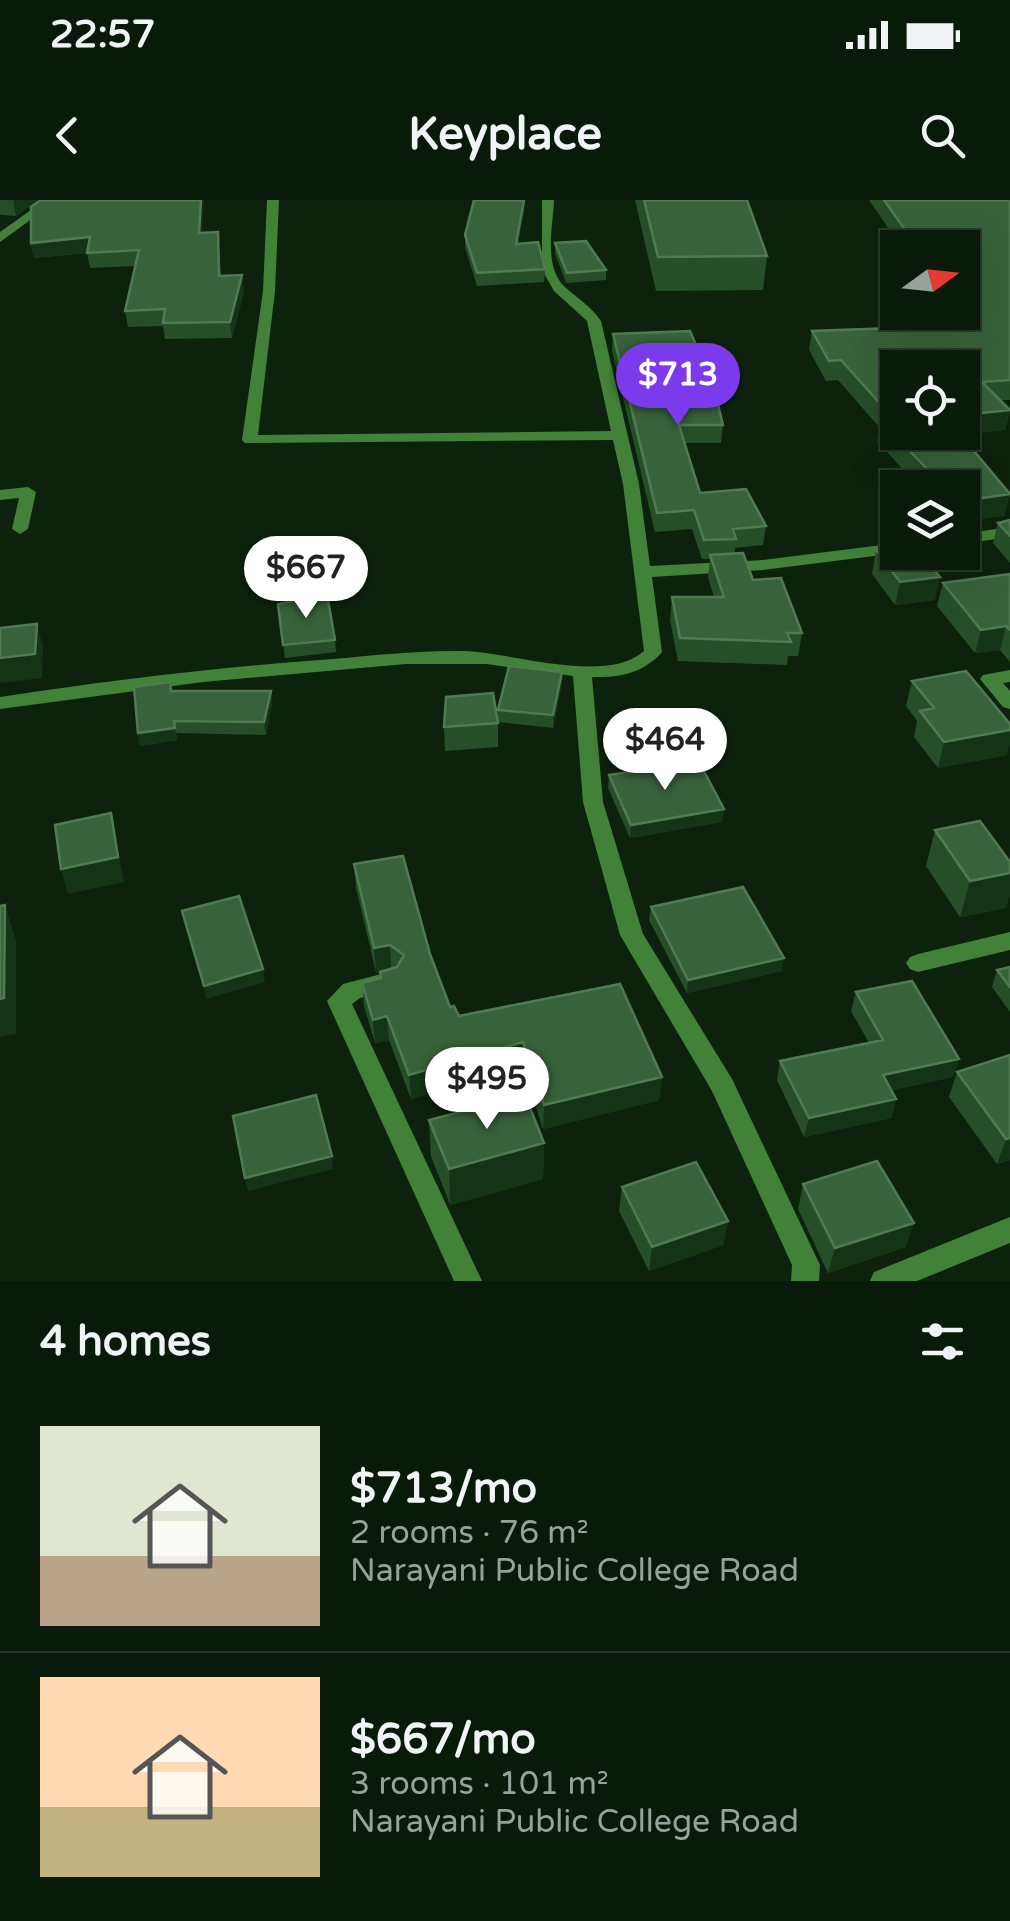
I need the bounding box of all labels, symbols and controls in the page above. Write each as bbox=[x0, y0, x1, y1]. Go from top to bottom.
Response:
text: 22:57 bbox=[50, 12, 155, 58]
icon: back bbox=[40, 108, 95, 163]
text: Keyplace bbox=[408, 108, 602, 162]
icon: search bbox=[915, 108, 970, 163]
north arrow bbox=[880, 230, 980, 330]
map controls bbox=[880, 230, 980, 570]
pin: $713 bbox=[619, 343, 737, 428]
button: locate bbox=[880, 350, 980, 450]
text: $713 bbox=[638, 356, 718, 394]
button: layers bbox=[880, 470, 980, 570]
pin: $667 bbox=[247, 536, 365, 621]
text: $667 bbox=[266, 549, 346, 587]
pin: $464 bbox=[606, 708, 724, 793]
text: $464 bbox=[625, 721, 705, 759]
pin: $495 bbox=[428, 1047, 546, 1132]
text: $495 bbox=[447, 1060, 527, 1098]
icon: filters bbox=[915, 1314, 970, 1369]
text: 4 homes bbox=[40, 1316, 211, 1367]
text: $713/mo bbox=[350, 1463, 537, 1514]
icon: home bbox=[120, 1466, 240, 1586]
text: 2 rooms · 76 m² bbox=[350, 1514, 589, 1552]
text: Narayani Public College Road bbox=[350, 1552, 799, 1590]
text: $667/mo bbox=[350, 1714, 536, 1765]
icon: home bbox=[120, 1717, 240, 1837]
text: 3 rooms · 101 m² bbox=[350, 1765, 609, 1803]
text: Narayani Public College Road bbox=[350, 1803, 799, 1841]

